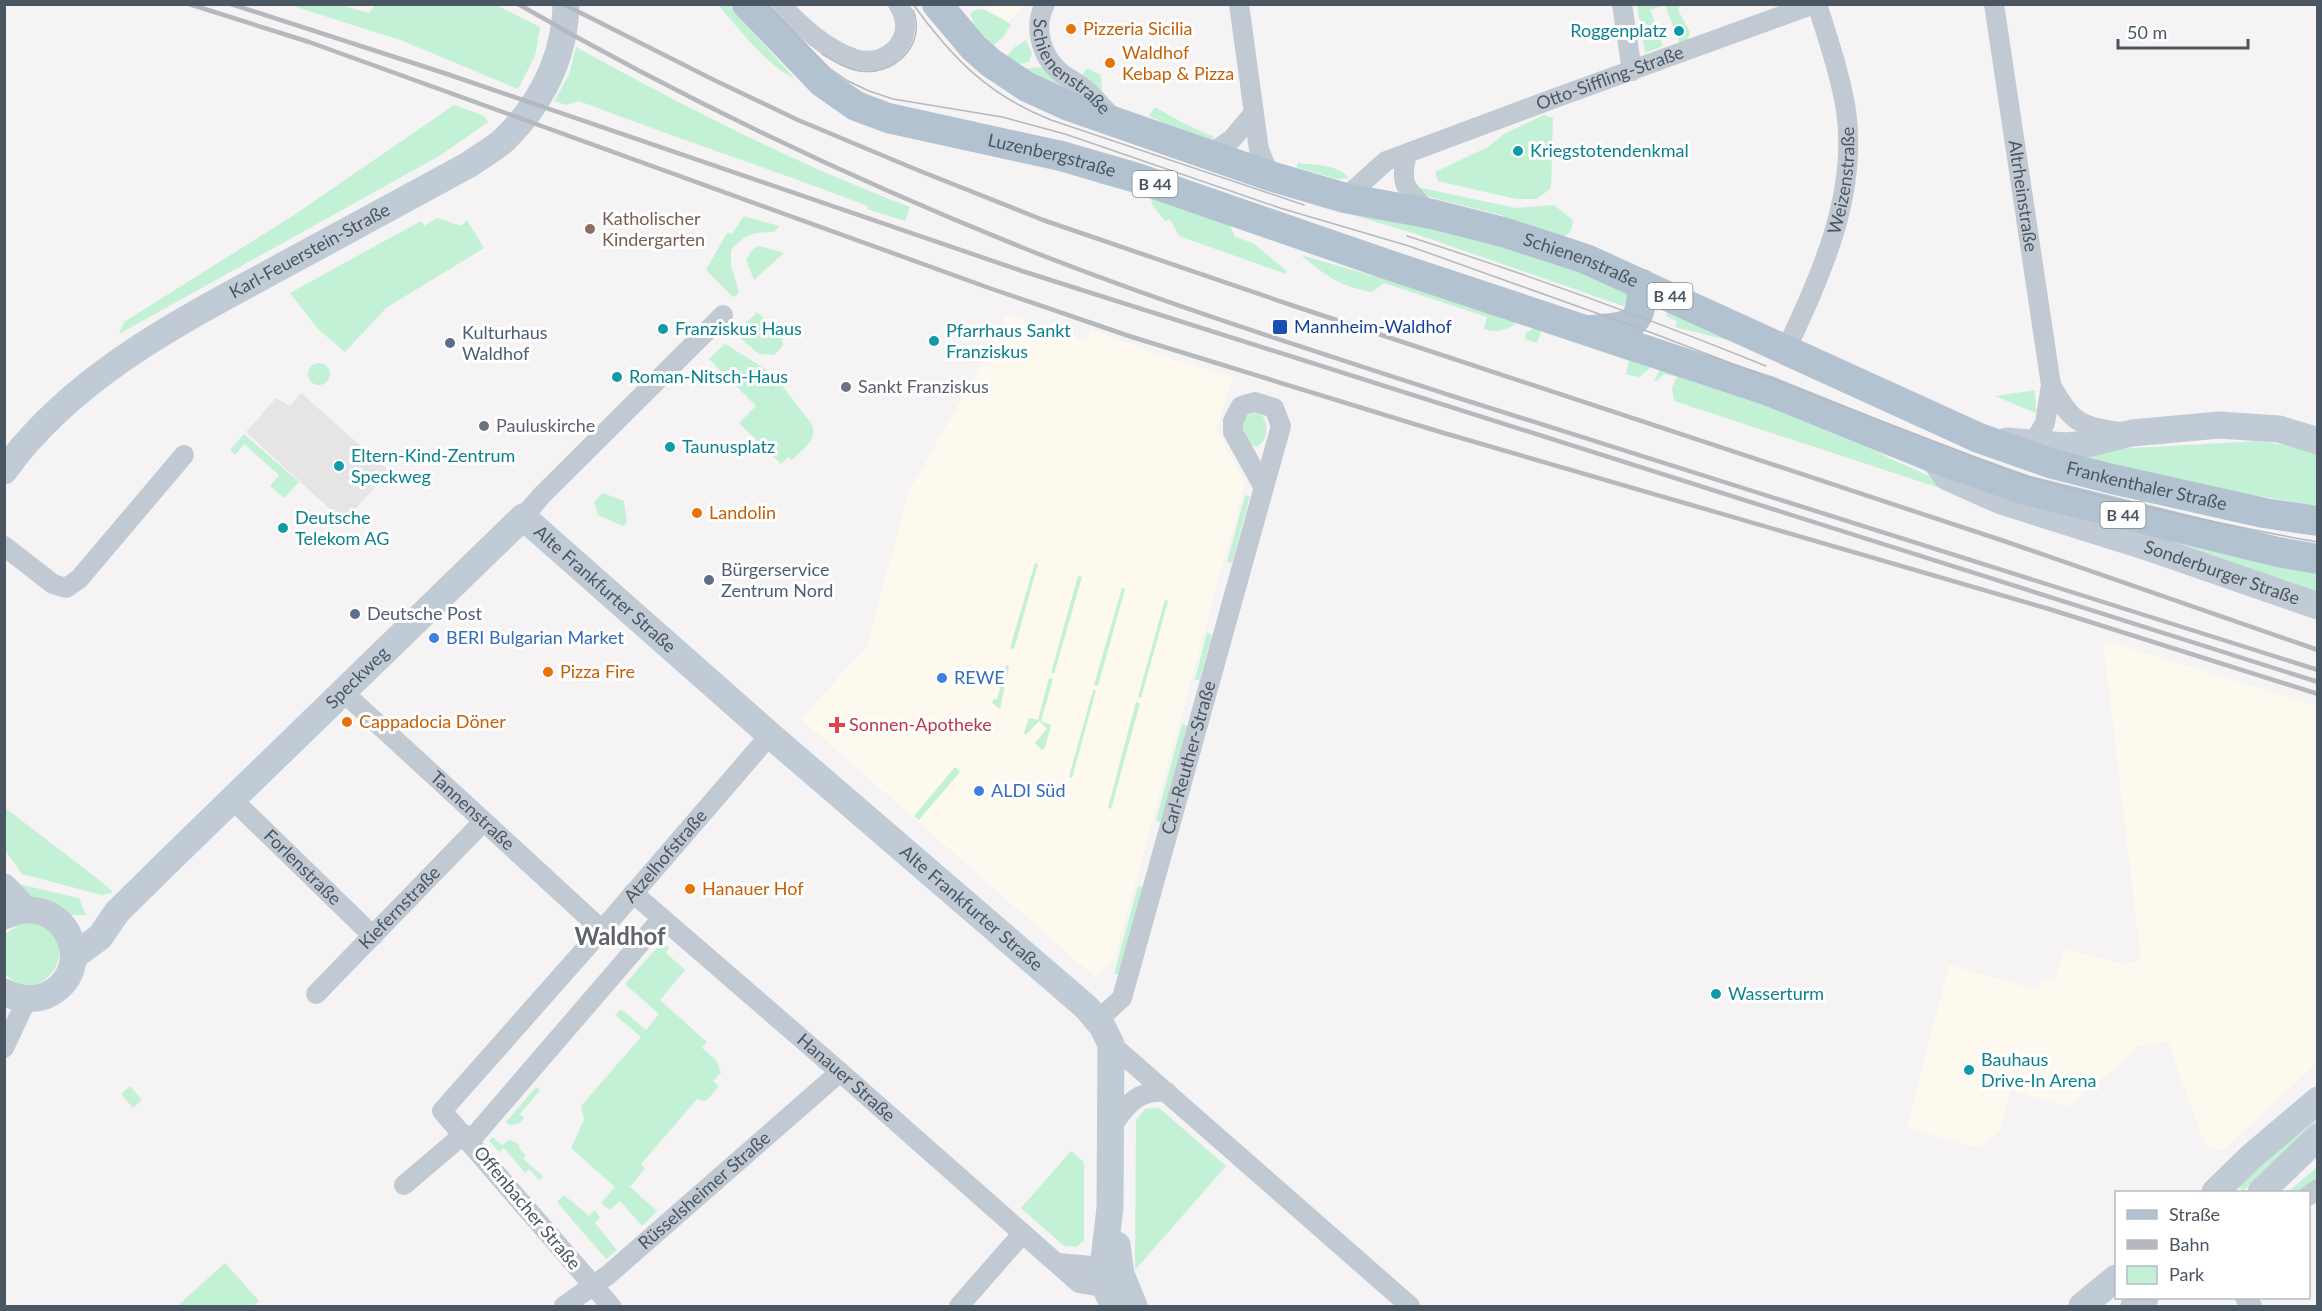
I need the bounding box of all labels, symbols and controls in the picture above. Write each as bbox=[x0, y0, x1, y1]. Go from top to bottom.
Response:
scale bar bbox=[2118, 12, 2248, 50]
place label: Pizzeria Sicilia bbox=[1083, 17, 1193, 39]
street label: Schienenstraße bbox=[1029, 18, 1116, 118]
place label: Roggenplatz bbox=[1570, 19, 1667, 41]
text: 50 m bbox=[2127, 21, 2167, 43]
marker: Pizzeria Sicilia bbox=[1064, 22, 1078, 36]
marker: Roggenplatz bbox=[1672, 24, 1686, 38]
street label: Otto-Siffling-Straße bbox=[1533, 40, 1686, 114]
place label: Waldhof Kebap & Pizza bbox=[1122, 41, 1234, 84]
marker: Waldhof Kebap & Pizza bbox=[1103, 56, 1117, 70]
street label: Weizenstraße bbox=[1822, 126, 1858, 236]
street label: Luzenbergstraße bbox=[986, 128, 1119, 181]
street label: Altrheinstraße bbox=[2004, 138, 2043, 253]
place label: Kriegstotendenkmal bbox=[1530, 139, 1689, 161]
marker: Kriegstotendenkmal bbox=[1511, 144, 1525, 158]
road number: B 44 bbox=[1132, 171, 1178, 197]
street label: Karl-Feuerstein-Straße bbox=[225, 198, 393, 303]
place label: Katholischer Kindergarten bbox=[602, 207, 705, 250]
marker: Katholischer Kindergarten bbox=[583, 222, 597, 236]
street label: Schienenstraße bbox=[1521, 227, 1642, 291]
road number: B 44 bbox=[1648, 283, 1692, 309]
place label: Mannheim-Waldhof bbox=[1294, 315, 1452, 337]
place label: Franziskus Haus bbox=[675, 317, 802, 339]
marker: Mannheim-Waldhof bbox=[1271, 318, 1289, 336]
place label: Pfarrhaus Sankt Franziskus bbox=[946, 319, 1071, 362]
place label: Kulturhaus Waldhof bbox=[462, 321, 548, 364]
marker: Franziskus Haus bbox=[656, 322, 670, 336]
marker: Pfarrhaus Sankt Franziskus bbox=[927, 334, 941, 348]
marker: Kulturhaus Waldhof bbox=[443, 336, 457, 350]
place label: Roman-Nitsch-Haus bbox=[629, 365, 788, 387]
marker: Roman-Nitsch-Haus bbox=[610, 370, 624, 384]
place label: Sankt Franziskus bbox=[858, 375, 989, 397]
marker: Sankt Franziskus bbox=[839, 380, 853, 394]
place label: Pauluskirche bbox=[496, 414, 595, 436]
marker: Pauluskirche bbox=[477, 419, 491, 433]
place label: Taunusplatz bbox=[682, 435, 775, 457]
marker: Taunusplatz bbox=[663, 440, 677, 454]
place label: Eltern-Kind-Zentrum Speckweg bbox=[351, 444, 515, 487]
street label: Frankenthaler Straße bbox=[2064, 456, 2229, 514]
marker: Eltern-Kind-Zentrum Speckweg bbox=[332, 459, 346, 473]
place label: Landolin bbox=[709, 501, 776, 523]
road number: B 44 bbox=[2100, 502, 2146, 528]
place label: Deutsche Telekom AG bbox=[295, 506, 389, 549]
marker: Landolin bbox=[690, 506, 704, 520]
street label: Alte Frankfurter Straße bbox=[530, 520, 681, 657]
marker: Deutsche Telekom AG bbox=[276, 521, 290, 535]
street label: Sonderburger Straße bbox=[2141, 535, 2303, 609]
place label: Bürgerservice Zentrum Nord bbox=[721, 558, 833, 601]
marker: Bürgerservice Zentrum Nord bbox=[702, 573, 716, 587]
place label: Deutsche Post bbox=[367, 602, 482, 624]
marker: Deutsche Post bbox=[348, 607, 362, 621]
place label: BERI Bulgarian Market bbox=[446, 626, 624, 648]
marker: BERI Bulgarian Market bbox=[427, 631, 441, 645]
street label: Speckweg bbox=[320, 641, 393, 713]
place label: Pizza Fire bbox=[560, 660, 635, 682]
marker: Pizza Fire bbox=[541, 665, 555, 679]
place label: REWE bbox=[954, 666, 1005, 688]
marker: REWE bbox=[935, 671, 949, 685]
street label: Carl-Reuther-Straße bbox=[1156, 678, 1220, 837]
place label: Cappadocia Döner bbox=[359, 710, 506, 732]
place label: Sonnen-Apotheke bbox=[849, 713, 992, 735]
marker: Cappadocia Döner bbox=[340, 715, 354, 729]
marker: Sonnen-Apotheke bbox=[830, 718, 844, 732]
street label: Tannenstraße bbox=[426, 766, 520, 854]
place label: ALDI Süd bbox=[991, 779, 1065, 801]
marker: ALDI Süd bbox=[972, 784, 986, 798]
street label: Atzelhofstraße bbox=[619, 805, 711, 907]
street label: Forlenstraße bbox=[260, 824, 346, 909]
street label: Alte Frankfurter Straße bbox=[896, 840, 1048, 975]
street label: Kiefernstraße bbox=[354, 861, 444, 953]
place label: Hanauer Hof bbox=[702, 877, 804, 899]
marker: Hanauer Hof bbox=[683, 882, 697, 896]
district label: Waldhof bbox=[574, 921, 666, 950]
place label: Wasserturm bbox=[1728, 982, 1824, 1004]
marker: Wasserturm bbox=[1709, 987, 1723, 1001]
street label: Hanauer Straße bbox=[793, 1028, 900, 1126]
place label: Bauhaus Drive-In Arena bbox=[1981, 1048, 2096, 1091]
marker: Bauhaus Drive-In Arena bbox=[1962, 1063, 1976, 1077]
street label: Rüsselsheimer Straße bbox=[633, 1126, 774, 1254]
street label: Offenbacher Straße bbox=[470, 1141, 586, 1274]
legend bbox=[2115, 1191, 2310, 1299]
text: Straße bbox=[2169, 1203, 2220, 1225]
text: Bahn bbox=[2169, 1233, 2210, 1255]
text: Park bbox=[2169, 1263, 2205, 1285]

